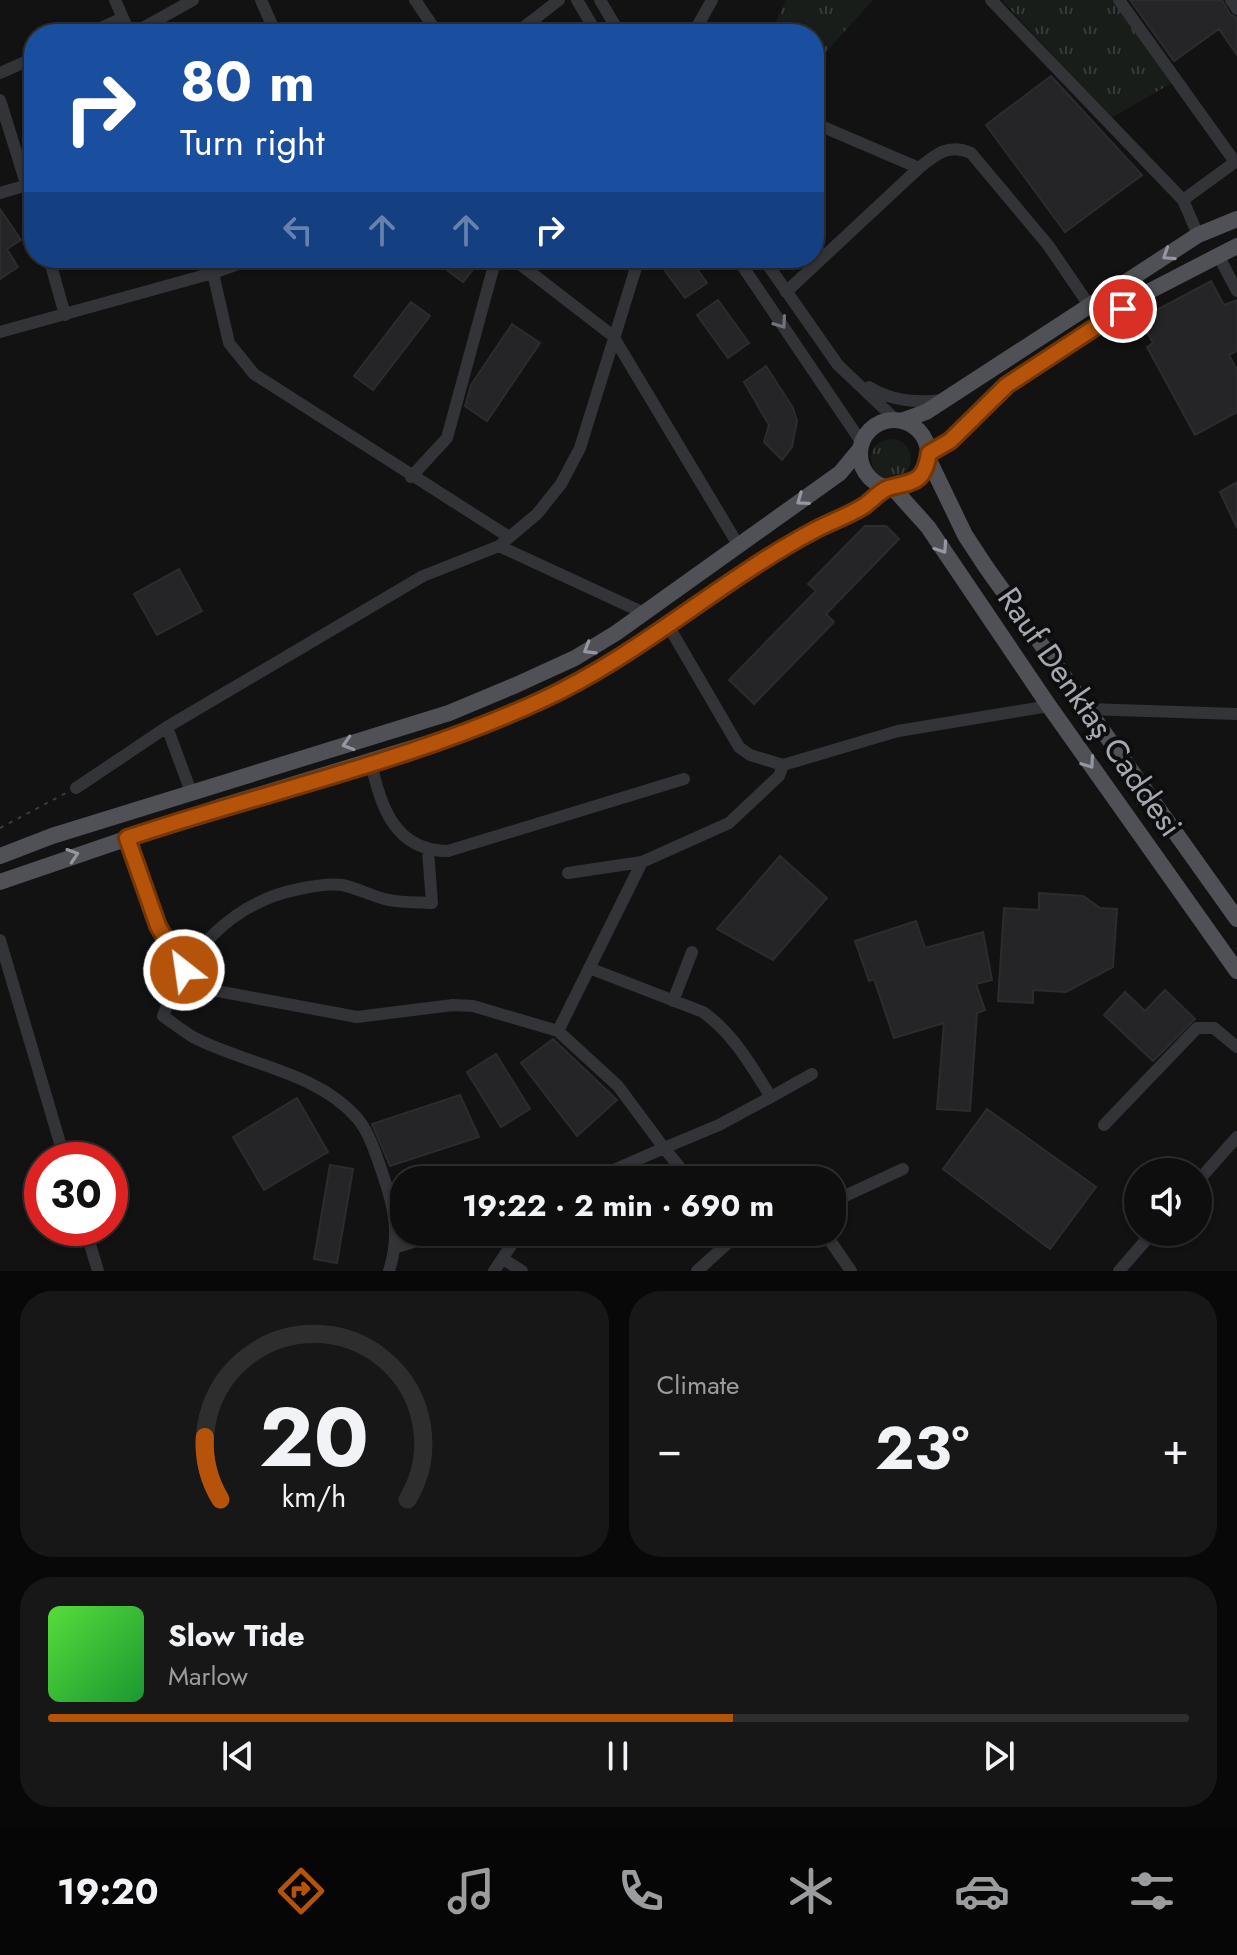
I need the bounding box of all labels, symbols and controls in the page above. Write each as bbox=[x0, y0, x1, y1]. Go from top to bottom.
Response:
text: 80 m bbox=[180, 41, 315, 122]
icon: right bbox=[48, 56, 152, 160]
text: Turn right bbox=[180, 116, 325, 168]
icon: left bbox=[276, 208, 320, 252]
icon: ahead bbox=[360, 208, 404, 252]
icon: ahead bbox=[444, 208, 488, 252]
icon: right bbox=[528, 208, 572, 252]
one-way arrow bbox=[1162, 245, 1177, 260]
pin bbox=[1089, 275, 1157, 343]
icon: arrive bbox=[1101, 287, 1145, 331]
one-way arrow bbox=[771, 314, 786, 328]
one-way arrow bbox=[796, 490, 811, 505]
one-way arrow bbox=[932, 540, 947, 554]
street label: Rauf Denktaş Caddesi bbox=[987, 578, 1193, 846]
one-way arrow bbox=[583, 639, 598, 655]
one-way arrow bbox=[341, 734, 355, 750]
one-way arrow bbox=[1079, 754, 1094, 768]
one-way arrow bbox=[65, 849, 79, 865]
position arrow bbox=[142, 928, 226, 1012]
speed limit sign: 30 bbox=[24, 1142, 128, 1246]
map controls bbox=[1124, 1158, 1212, 1246]
button: sound bbox=[1124, 1158, 1212, 1246]
text: 19:22 · 2 min · 690 m bbox=[462, 1184, 774, 1227]
text: Climate bbox=[657, 1366, 739, 1404]
text: 20 bbox=[259, 1377, 369, 1497]
text: 23° bbox=[875, 1405, 969, 1492]
text: − bbox=[657, 1417, 682, 1481]
text: + bbox=[1162, 1417, 1189, 1481]
text: km/h bbox=[282, 1476, 347, 1518]
text: Slow Tide bbox=[168, 1614, 305, 1657]
text: Marlow bbox=[168, 1657, 248, 1695]
icon: previous bbox=[216, 1734, 260, 1778]
icon: pause bbox=[596, 1734, 640, 1778]
icon: next bbox=[977, 1734, 1021, 1778]
icon: directions bbox=[273, 1863, 329, 1919]
icon: music bbox=[443, 1863, 499, 1919]
icon: phone bbox=[613, 1863, 669, 1919]
icon: climate bbox=[783, 1863, 839, 1919]
icon: car bbox=[954, 1863, 1010, 1919]
icon: filters bbox=[1124, 1863, 1180, 1919]
text: 19:20 bbox=[57, 1865, 159, 1917]

